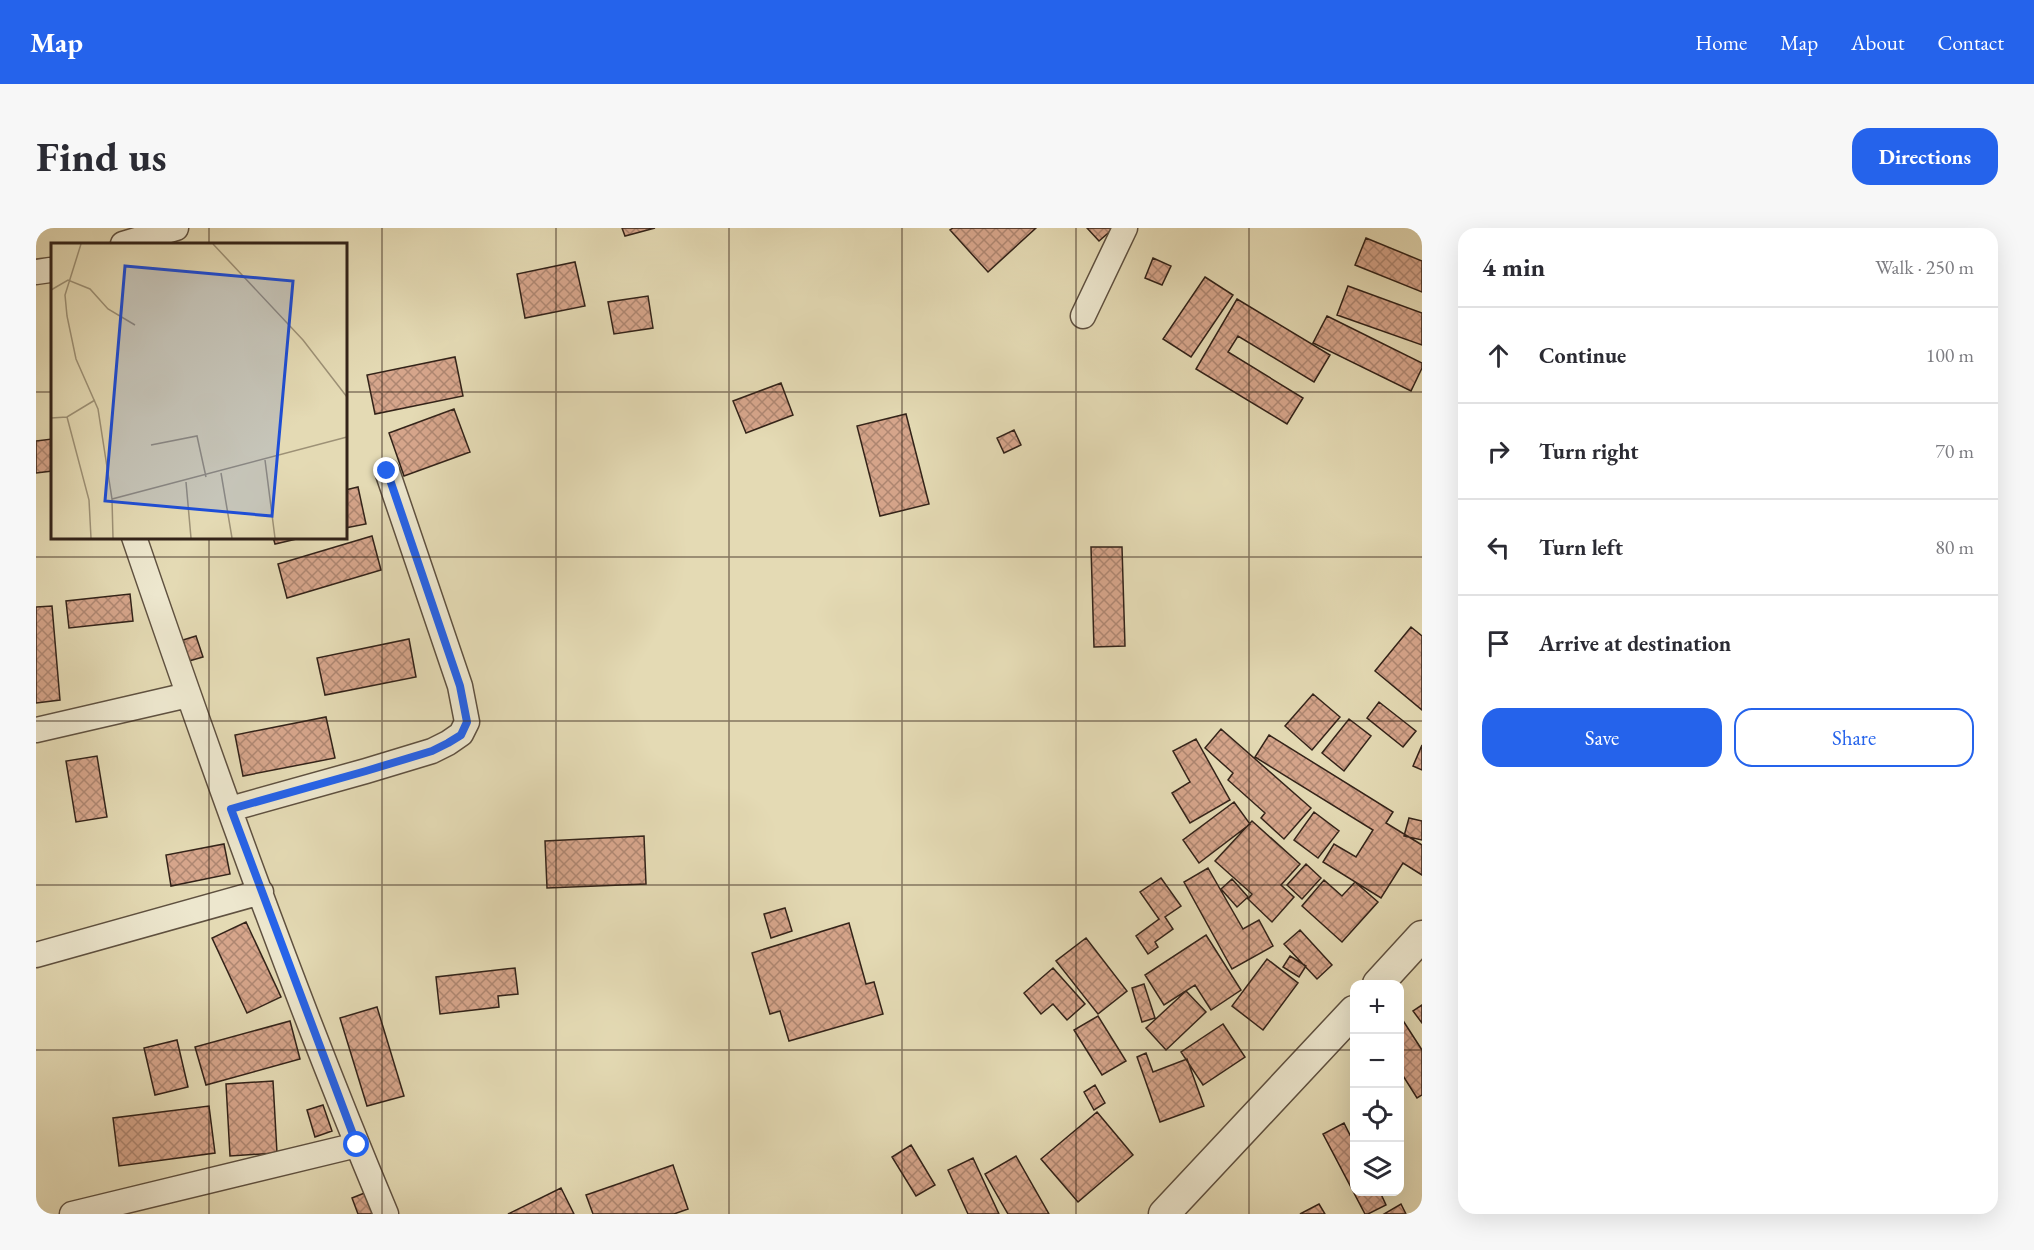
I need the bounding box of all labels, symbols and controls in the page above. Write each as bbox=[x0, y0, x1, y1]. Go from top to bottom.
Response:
text: Map bbox=[30, 24, 83, 60]
text: Home bbox=[1695, 29, 1747, 56]
text: Map bbox=[1780, 29, 1818, 56]
text: About bbox=[1851, 29, 1904, 56]
text: Contact bbox=[1937, 29, 2004, 56]
button: Directions bbox=[1852, 128, 1998, 185]
text: Find us bbox=[36, 129, 167, 184]
inset map bbox=[51, 243, 346, 538]
text: 4 min bbox=[1482, 250, 1545, 284]
text: Walk · 250 m bbox=[1875, 254, 1974, 280]
icon: ahead bbox=[1482, 339, 1515, 372]
text: Continue bbox=[1539, 341, 1626, 370]
text: 100 m bbox=[1926, 342, 1974, 368]
icon: right bbox=[1482, 435, 1515, 468]
text: Turn right bbox=[1539, 437, 1638, 466]
text: 70 m bbox=[1935, 438, 1974, 464]
route end bbox=[373, 457, 399, 483]
icon: left bbox=[1482, 531, 1515, 564]
text: Turn left bbox=[1539, 533, 1623, 562]
text: 80 m bbox=[1935, 534, 1974, 560]
icon: arrive bbox=[1482, 627, 1515, 660]
text: Arrive at destination bbox=[1539, 629, 1731, 658]
button: Save bbox=[1482, 708, 1722, 767]
button: Share bbox=[1734, 708, 1974, 767]
map controls bbox=[1350, 980, 1404, 1196]
button: + bbox=[1350, 980, 1404, 1034]
button: − bbox=[1350, 1034, 1404, 1088]
button: locate bbox=[1350, 1088, 1404, 1142]
route start bbox=[343, 1131, 369, 1157]
button: layers bbox=[1350, 1142, 1404, 1196]

